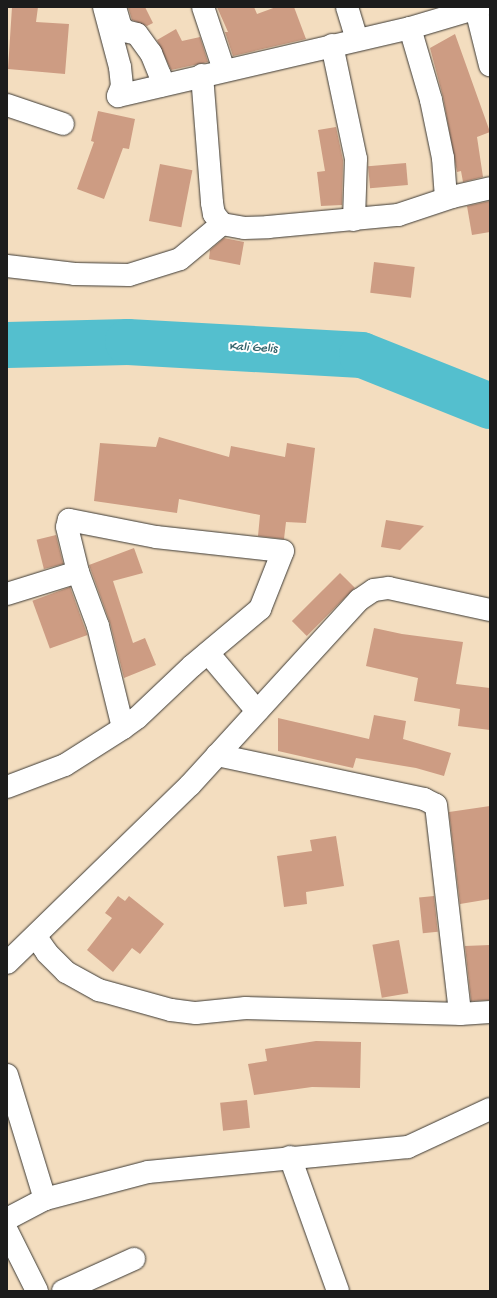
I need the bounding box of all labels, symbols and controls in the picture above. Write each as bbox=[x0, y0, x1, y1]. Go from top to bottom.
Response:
water label: Kali Gelis bbox=[228, 340, 278, 358]

